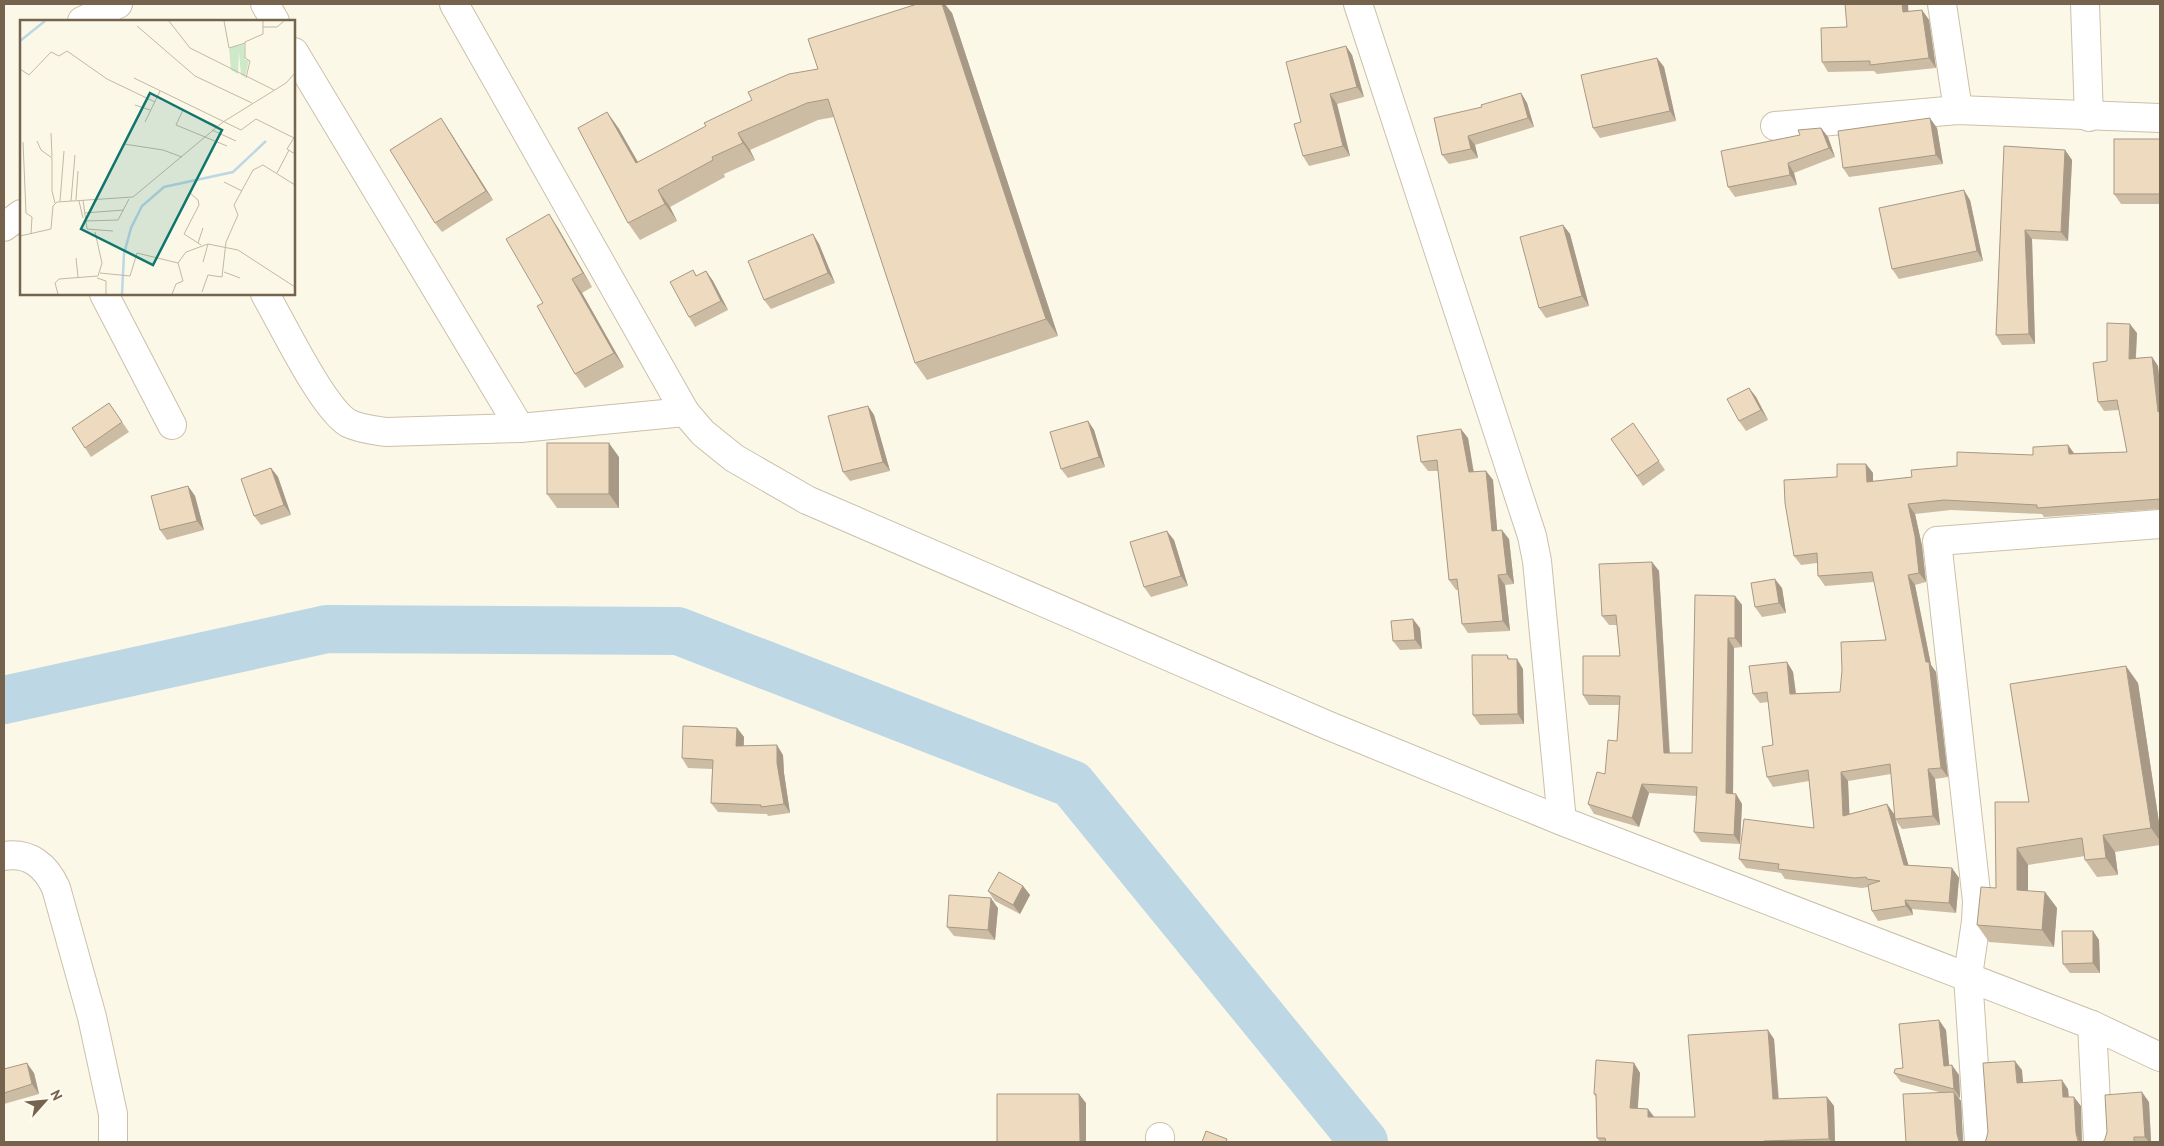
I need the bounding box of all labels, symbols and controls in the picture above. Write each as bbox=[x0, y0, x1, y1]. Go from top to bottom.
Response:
inset map bbox=[20, 20, 295, 295]
north arrow bbox=[20, 1076, 70, 1126]
text: N bbox=[46, 1087, 67, 1103]

